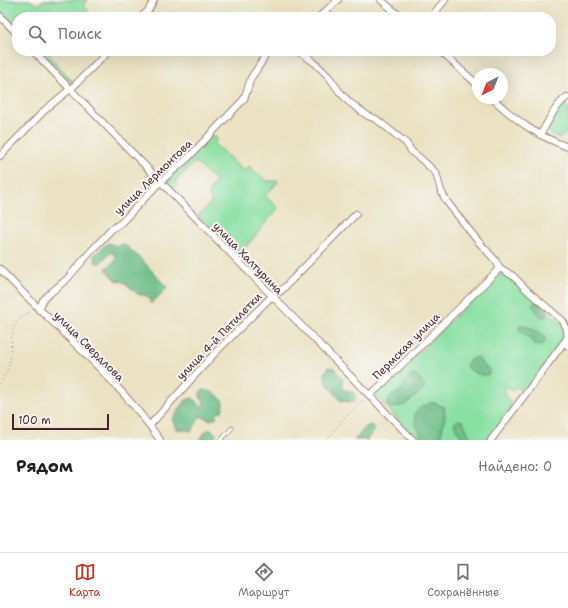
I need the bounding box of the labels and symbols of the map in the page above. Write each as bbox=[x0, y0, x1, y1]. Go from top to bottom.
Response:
north arrow bbox=[472, 68, 508, 104]
street label: улица Лермонтова bbox=[111, 136, 196, 218]
street label: улица Халтурина bbox=[209, 219, 286, 298]
street label: улица 4-й Пятилетки bbox=[174, 289, 265, 383]
street label: улица Свердлова bbox=[50, 308, 127, 385]
street label: Пермская улица bbox=[370, 309, 443, 383]
scale bar bbox=[12, 412, 109, 431]

